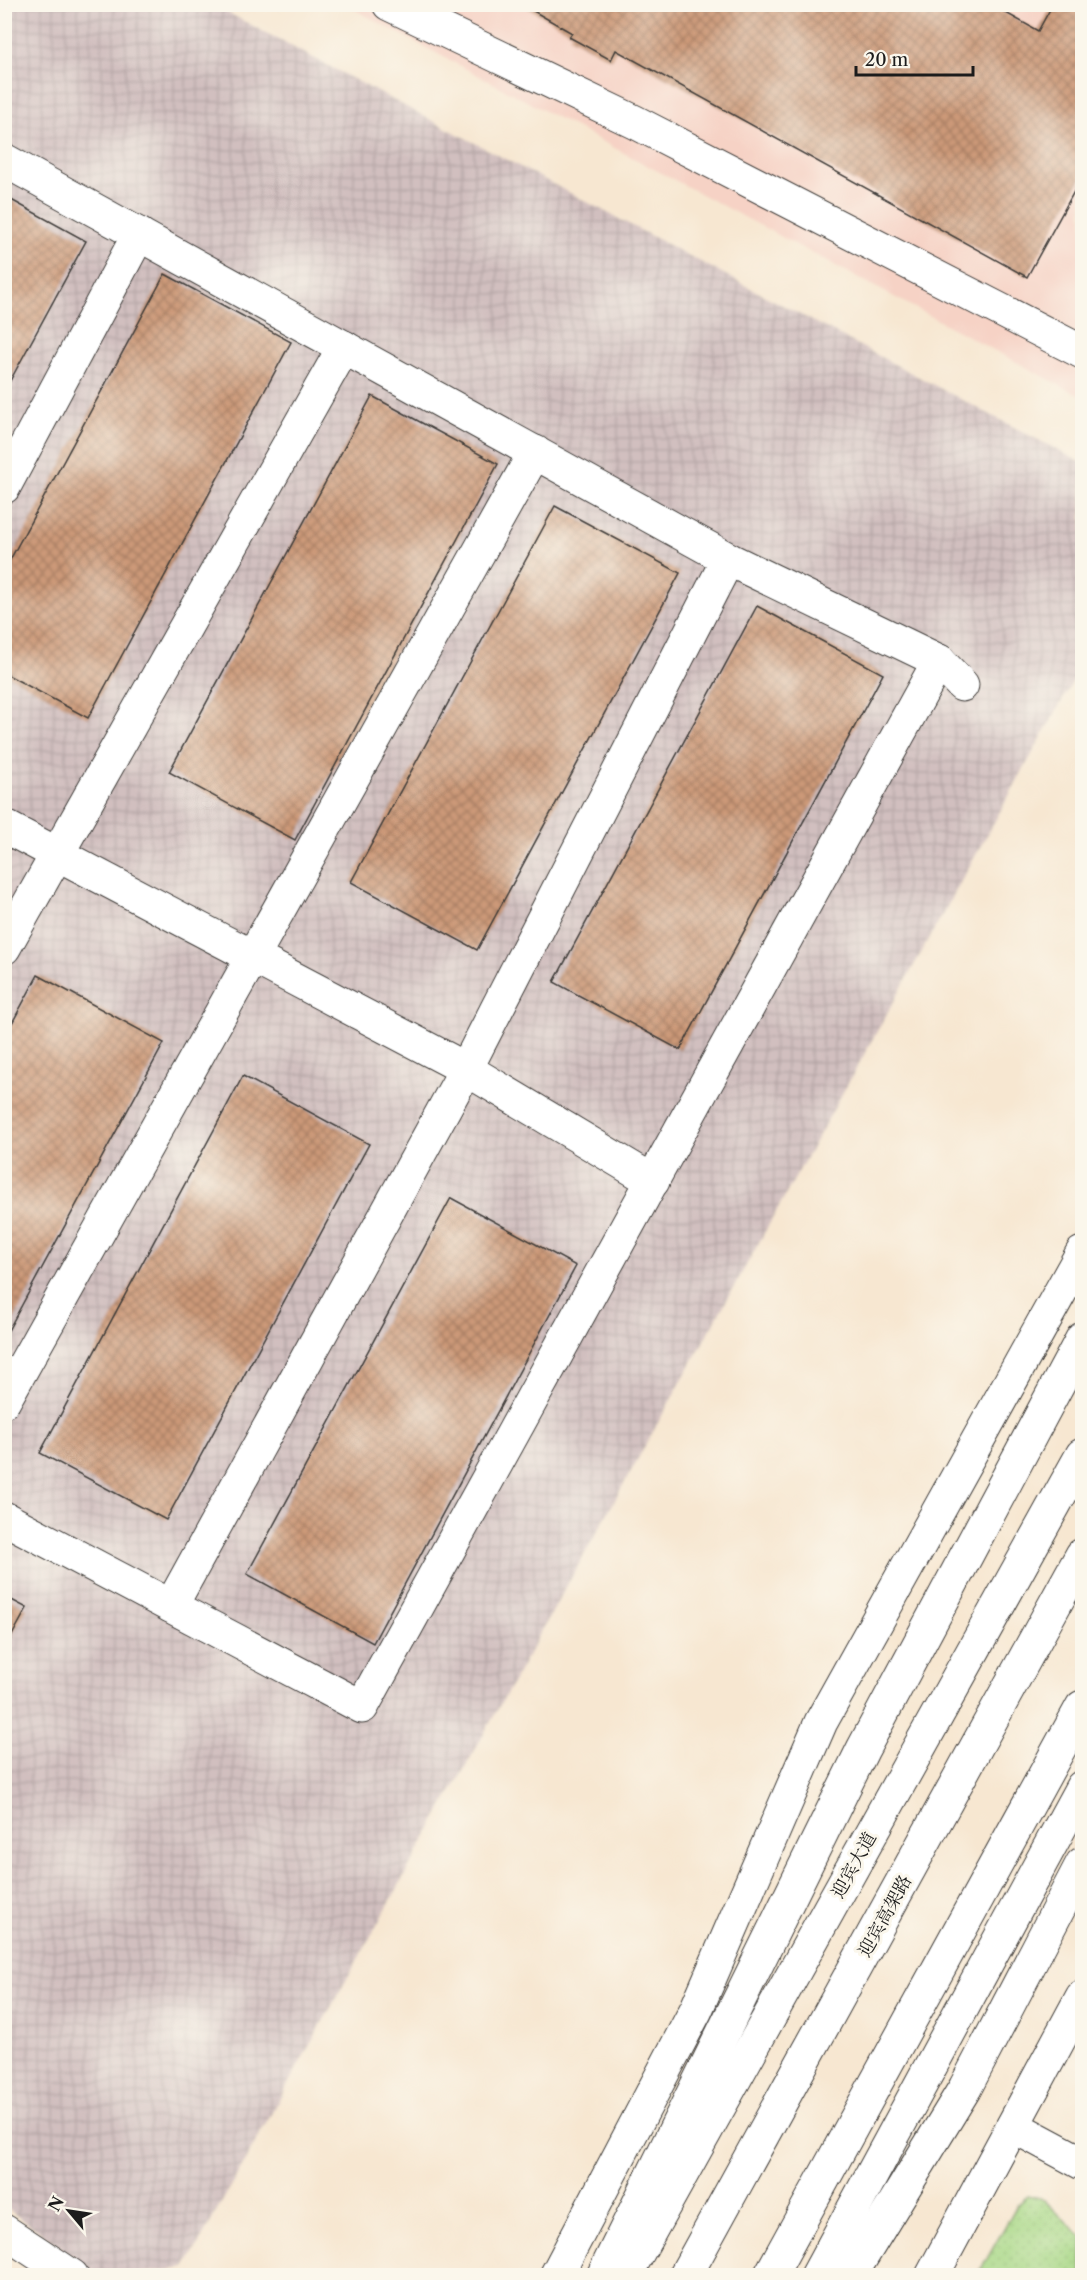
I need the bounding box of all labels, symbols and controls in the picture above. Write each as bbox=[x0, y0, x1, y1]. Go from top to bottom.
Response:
scale bar bbox=[856, 39, 973, 77]
text: 20 m bbox=[865, 49, 909, 71]
street label: 迎宾大道 bbox=[827, 1828, 881, 1902]
street label: 迎宾高架路 bbox=[854, 1871, 916, 1961]
north arrow bbox=[39, 2181, 99, 2241]
text: N bbox=[44, 2193, 68, 2215]

